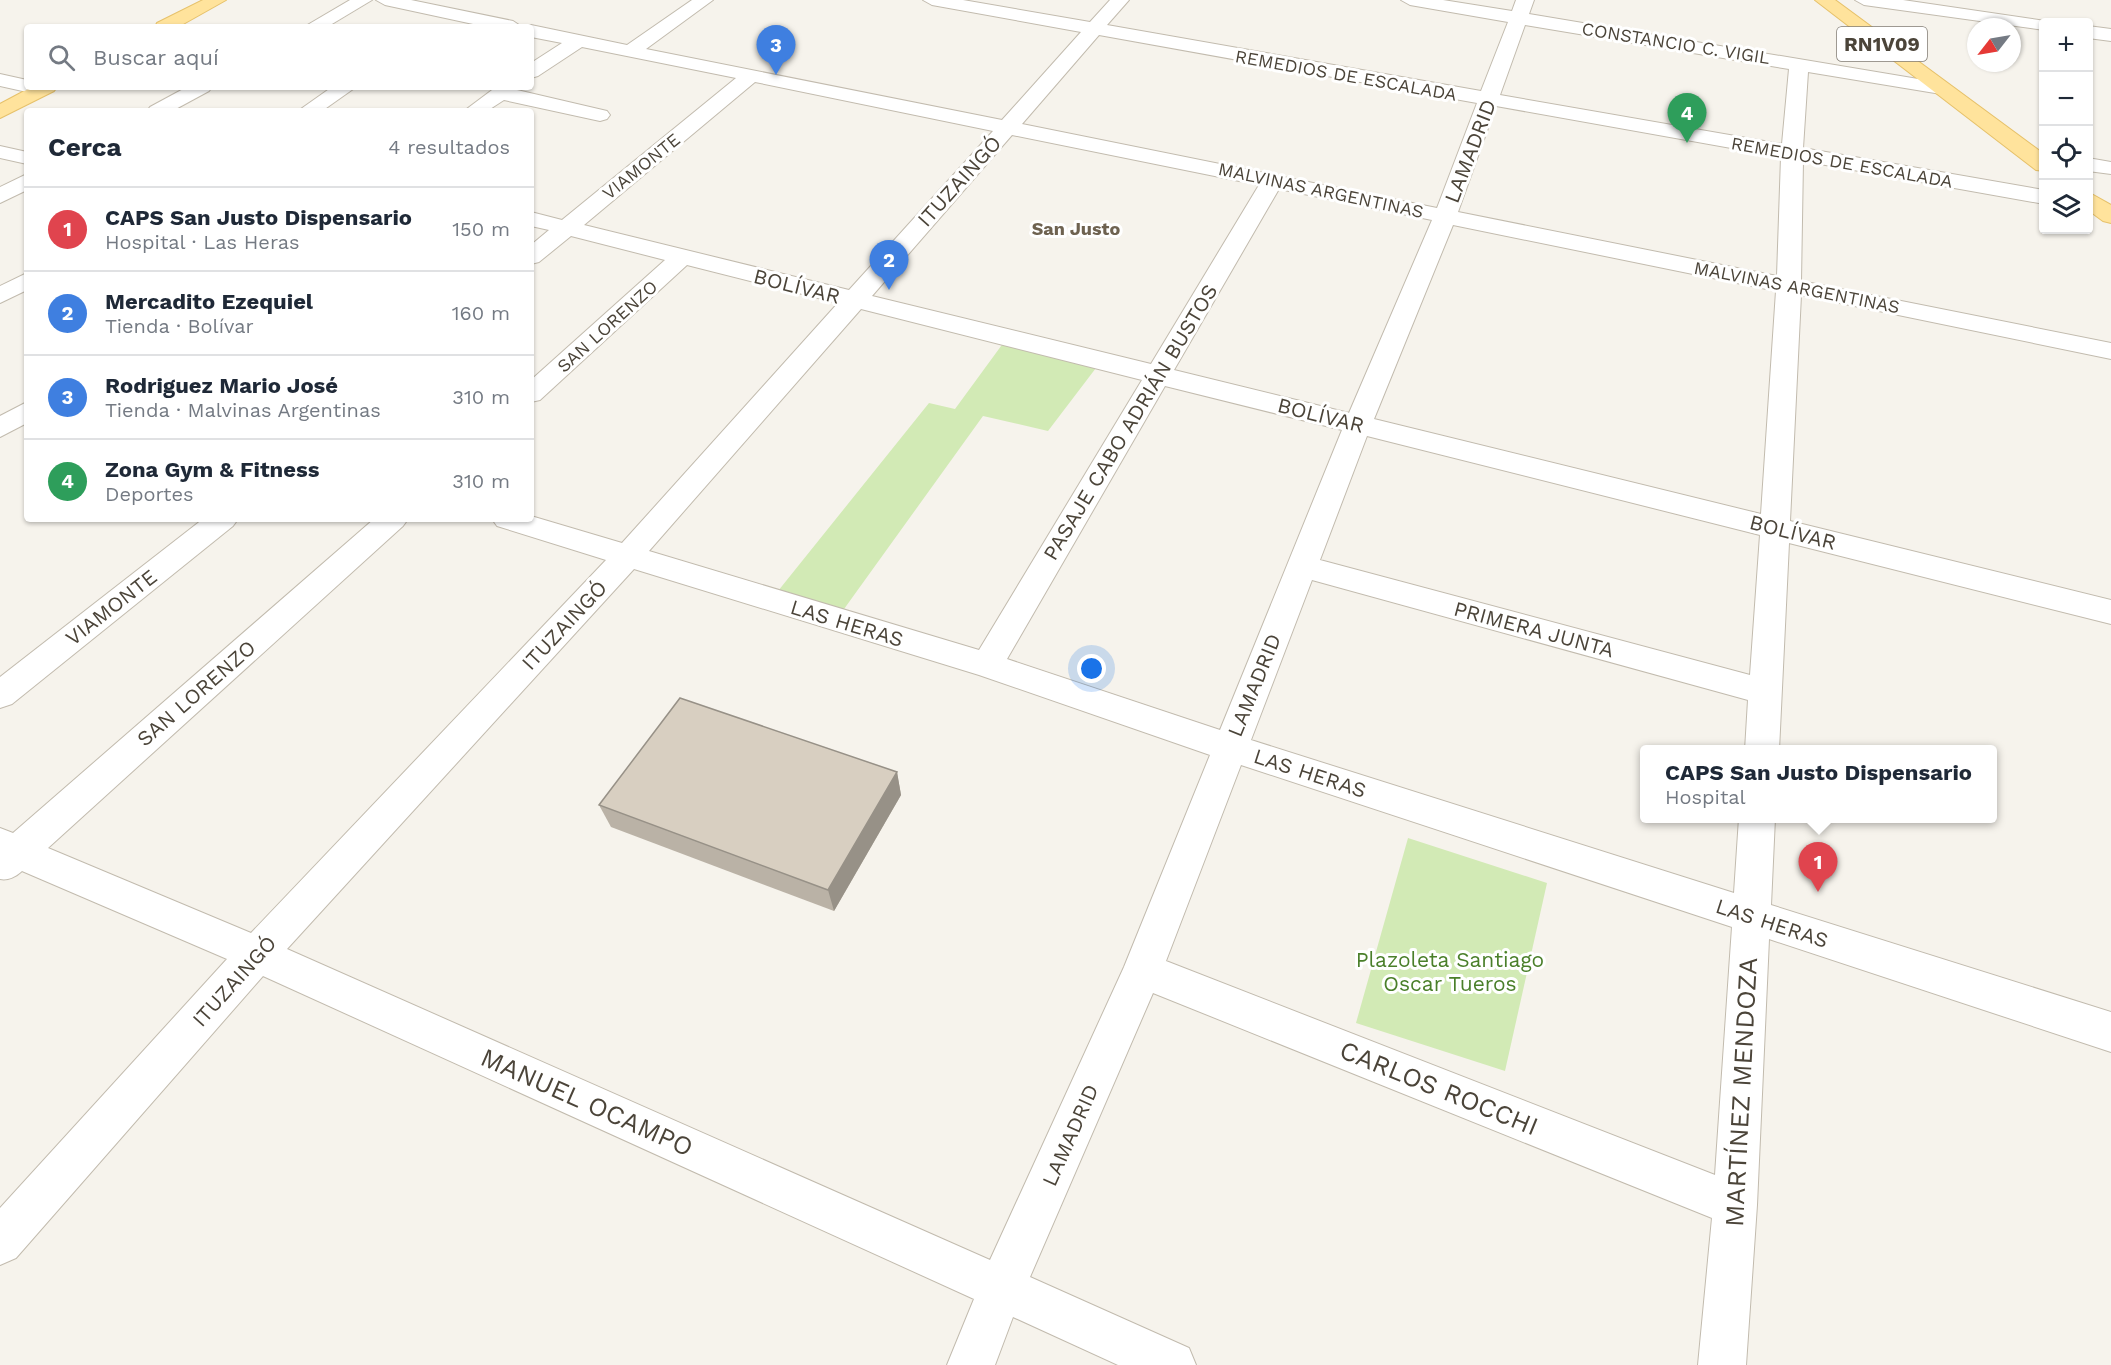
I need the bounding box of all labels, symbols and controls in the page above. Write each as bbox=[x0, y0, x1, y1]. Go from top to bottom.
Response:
street label: CONSTANCIO C. VIGIL bbox=[1580, 18, 1772, 68]
north arrow bbox=[1967, 18, 2021, 72]
map controls bbox=[2039, 18, 2093, 234]
button: + bbox=[2039, 18, 2093, 72]
search box bbox=[24, 24, 534, 90]
pin: 3 bbox=[756, 26, 796, 75]
road number: RN1V09 bbox=[1837, 27, 1927, 61]
icon: search bbox=[45, 41, 78, 74]
text: Buscar aquí bbox=[93, 45, 219, 70]
street label: REMEDIOS DE ESCALADA bbox=[1234, 45, 1459, 105]
button: − bbox=[2039, 72, 2093, 126]
pin: 4 bbox=[1668, 94, 1706, 143]
street label: LAMADRID bbox=[1439, 96, 1501, 206]
button: locate bbox=[2039, 126, 2093, 180]
street label: VIAMONTE bbox=[598, 128, 684, 204]
street label: ITUZAINGÓ bbox=[912, 130, 1006, 232]
text: Cerca bbox=[48, 132, 122, 162]
street label: REMEDIOS DE ESCALADA bbox=[1730, 132, 1955, 192]
text: 4 resultados bbox=[388, 135, 510, 159]
street label: MALVINAS ARGENTINAS bbox=[1217, 158, 1425, 222]
button: layers bbox=[2039, 180, 2093, 234]
text: CAPS San Justo Dispensario bbox=[105, 205, 412, 230]
text: 1 bbox=[63, 217, 72, 241]
text: 150 m bbox=[452, 217, 510, 241]
district label: San Justo bbox=[1032, 218, 1120, 239]
text: Hospital · Las Heras bbox=[105, 230, 300, 254]
pin: 2 bbox=[870, 240, 908, 290]
street label: MALVINAS ARGENTINAS bbox=[1692, 257, 1902, 317]
street label: BOLÍVAR bbox=[751, 263, 843, 309]
street label: SAN LORENZO bbox=[553, 275, 661, 377]
street label: PASAJE CABO ADRIÁN BUSTOS bbox=[1038, 279, 1222, 565]
text: Mercadito Ezequiel bbox=[105, 289, 313, 314]
text: 2 bbox=[62, 301, 73, 325]
text: 160 m bbox=[452, 301, 510, 325]
text: Tienda · Bolívar bbox=[105, 314, 254, 338]
text: Rodriguez Mario José bbox=[105, 373, 338, 398]
text: 3 bbox=[62, 385, 73, 409]
text: 310 m bbox=[452, 385, 510, 409]
street label: BOLÍVAR bbox=[1275, 392, 1367, 438]
text: Tienda · Malvinas Argentinas bbox=[105, 398, 381, 422]
text: Zona Gym & Fitness bbox=[105, 457, 319, 482]
text: 4 bbox=[61, 469, 74, 493]
text: 310 m bbox=[452, 469, 510, 493]
text: Deportes bbox=[105, 482, 194, 506]
street label: BOLÍVAR bbox=[1747, 509, 1839, 555]
street label: VIAMONTE bbox=[60, 564, 162, 650]
street label: ITUZAINGÓ bbox=[516, 575, 612, 675]
street label: LAS HERAS bbox=[787, 594, 907, 652]
street label: PRIMERA JUNTA bbox=[1451, 596, 1617, 662]
street label: LAMADRID bbox=[1222, 630, 1286, 740]
street label: SAN LORENZO bbox=[132, 635, 260, 751]
your location bbox=[1077, 654, 1106, 683]
street label: LAS HERAS bbox=[1251, 743, 1369, 803]
popup bbox=[1640, 745, 1997, 823]
text: CAPS San Justo Dispensario bbox=[1665, 760, 1972, 785]
text: Hospital bbox=[1665, 785, 1746, 809]
pin: 1 bbox=[1798, 842, 1838, 892]
street label: LAS HERAS bbox=[1713, 893, 1831, 953]
street label: ITUZAINGÓ bbox=[187, 930, 281, 1032]
park label: Plazoleta Santiago Oscar Tueros bbox=[1356, 947, 1544, 996]
street label: MARTÍNEZ MENDOZA bbox=[1719, 957, 1763, 1227]
street label: CARLOS ROCCHI bbox=[1335, 1035, 1543, 1141]
street label: MANUEL OCAMPO bbox=[476, 1042, 698, 1162]
street label: LAMADRID bbox=[1036, 1080, 1104, 1190]

